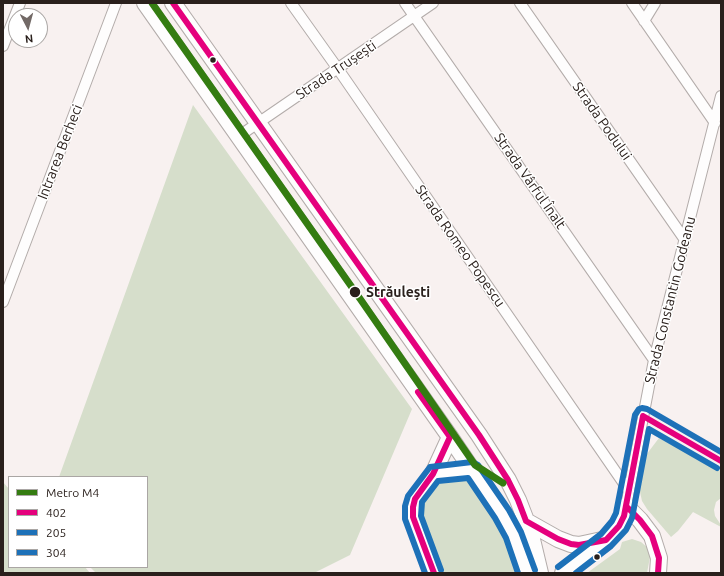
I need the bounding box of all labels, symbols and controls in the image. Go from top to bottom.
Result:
north arrow [8,8,48,48]
text: N [24,33,34,45]
street label: Strada Trușești [293,37,379,103]
unlabelled marker [208,55,218,65]
street label: Strada Podului [569,79,635,163]
street label: Intrarea Berheci [34,102,86,202]
street label: Strada Vârful Înalt [491,130,569,232]
street label: Strada Romeo Popescu [412,182,508,310]
street label: Strada Constantin Godeanu [641,214,699,386]
place label: Străulești [366,284,430,300]
marker: Străulești [348,285,362,299]
legend [8,476,148,568]
text: Metro M4 [46,486,99,499]
text: 402 [46,506,66,519]
text: 205 [46,526,66,539]
text: 304 [46,546,66,559]
unlabelled marker [592,552,602,562]

